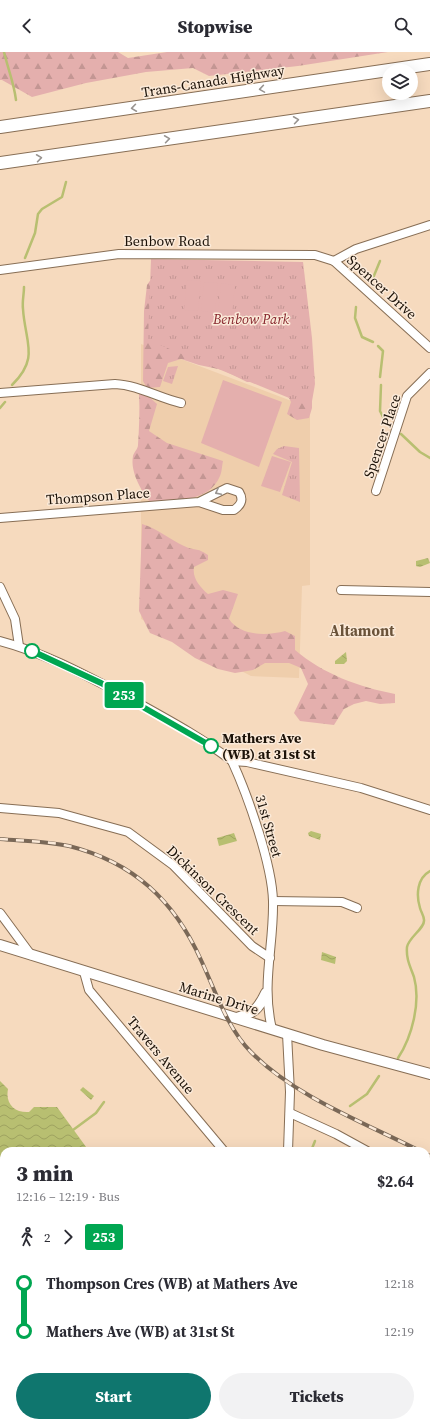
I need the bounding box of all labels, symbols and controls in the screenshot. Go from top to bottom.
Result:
text: Stopwise [178,14,252,39]
icon: back [16,15,38,37]
icon: search [392,15,414,37]
street label: Trans-Canada Highway [140,60,287,102]
map controls [382,64,418,100]
button: layers [382,64,418,100]
one-way arrow [259,84,265,93]
one-way arrow [131,103,137,112]
one-way arrow [293,116,299,125]
one-way arrow [164,135,170,144]
one-way arrow [36,154,42,163]
street label: Benbow Road [124,231,210,251]
street label: Spencer Drive [343,250,421,324]
park label: Benbow Park [212,309,290,329]
street label: Spencer Place [358,391,406,481]
street label: Thompson Place [45,482,151,510]
one-way arrow [215,488,222,495]
district label: Altamont [330,620,395,641]
unlabelled marker [24,643,40,659]
line badge: 253 [101,682,147,708]
text: 253 [113,685,135,705]
place label: Mathers Ave (WB) at 31st St [222,728,317,764]
marker: Mathers Ave (WB) at 31st St [203,738,219,754]
street label: 31st Street [251,792,288,860]
street label: Dickinson Crescent [162,841,264,940]
street label: Marine Drive [177,976,261,1020]
street label: Travers Avenue [123,1012,199,1098]
text: 3 min [16,1158,73,1188]
text: $2.64 [377,1171,414,1192]
text: 12:16 – 12:19 · Bus [16,1188,120,1205]
icon: walk [16,1226,38,1248]
icon: forward [57,1226,79,1248]
text: 253 [93,1227,115,1247]
text: 2 [44,1229,51,1246]
text: Thompson Cres (WB) at Mathers Ave [46,1273,298,1294]
text: 12:18 [384,1275,414,1292]
text: Mathers Ave (WB) at 31st St [46,1321,234,1342]
text: 12:19 [384,1323,414,1340]
button: Start [16,1373,211,1419]
button: Tickets [219,1373,414,1419]

